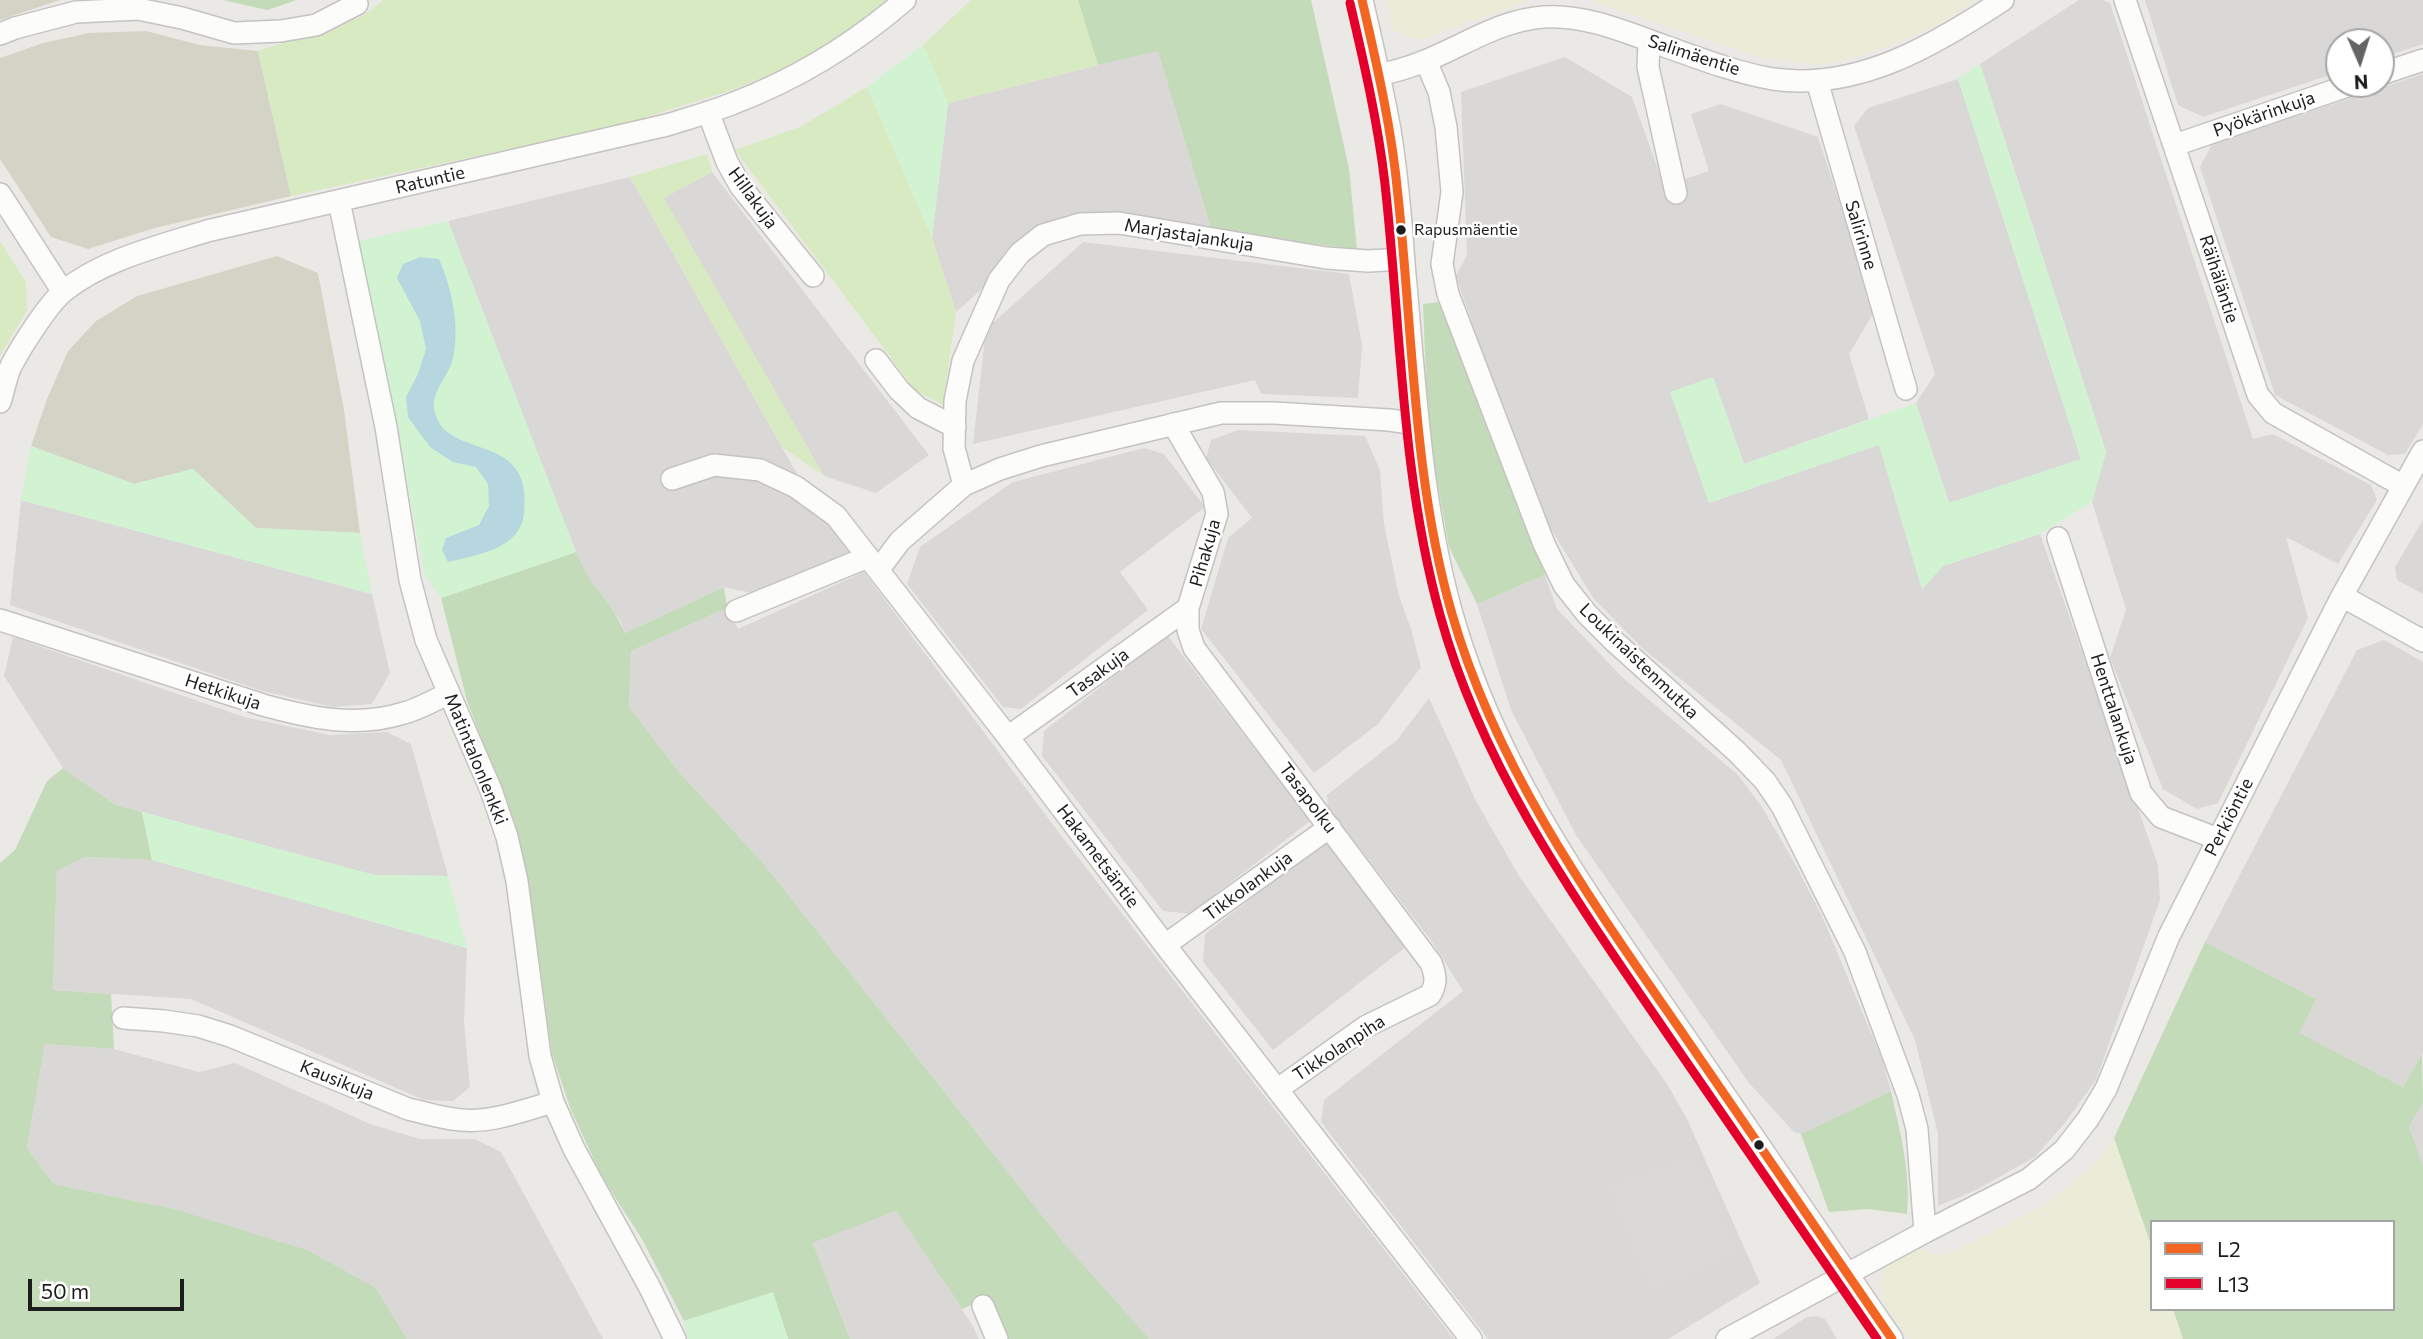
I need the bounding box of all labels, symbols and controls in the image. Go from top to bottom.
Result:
north arrow [2325,28,2395,98]
street label: Salimäentie [1645,30,1743,80]
text: N [2353,71,2369,94]
street label: Pyökärinkuja [2210,87,2318,141]
street label: Ratuntie [393,162,467,198]
street label: Hillakuja [724,163,782,233]
street label: Salirinne [1840,198,1882,272]
street label: Marjastajankuja [1123,214,1255,256]
place label: Rapusmäentie [1414,220,1518,240]
marker: Rapusmäentie [1394,223,1408,237]
street label: Räihäläntie [2195,232,2243,326]
street label: Pihakuja [1185,517,1225,589]
street label: Loukinaistenmutka [1575,599,1703,723]
street label: Tasakuja [1063,643,1133,703]
street label: Henttalankuja [2086,651,2142,767]
street label: Hetkikuja [182,670,264,714]
street label: Matintalonlenkki [440,690,512,828]
street label: Tasapolku [1274,758,1342,838]
street label: Perkiöntie [2200,774,2258,860]
street label: Hakametsäntie [1052,800,1144,912]
street label: Tikkolankuja [1200,847,1296,925]
street label: Tikkolanpiha [1289,1010,1389,1086]
street label: Kausikuja [297,1055,377,1105]
unlabelled marker [1752,1138,1766,1152]
legend [2150,1220,2395,1311]
text: L2 [2217,1236,2241,1261]
scale bar [32,1266,187,1310]
text: L13 [2217,1271,2249,1296]
text: 50 m [41,1278,89,1303]

